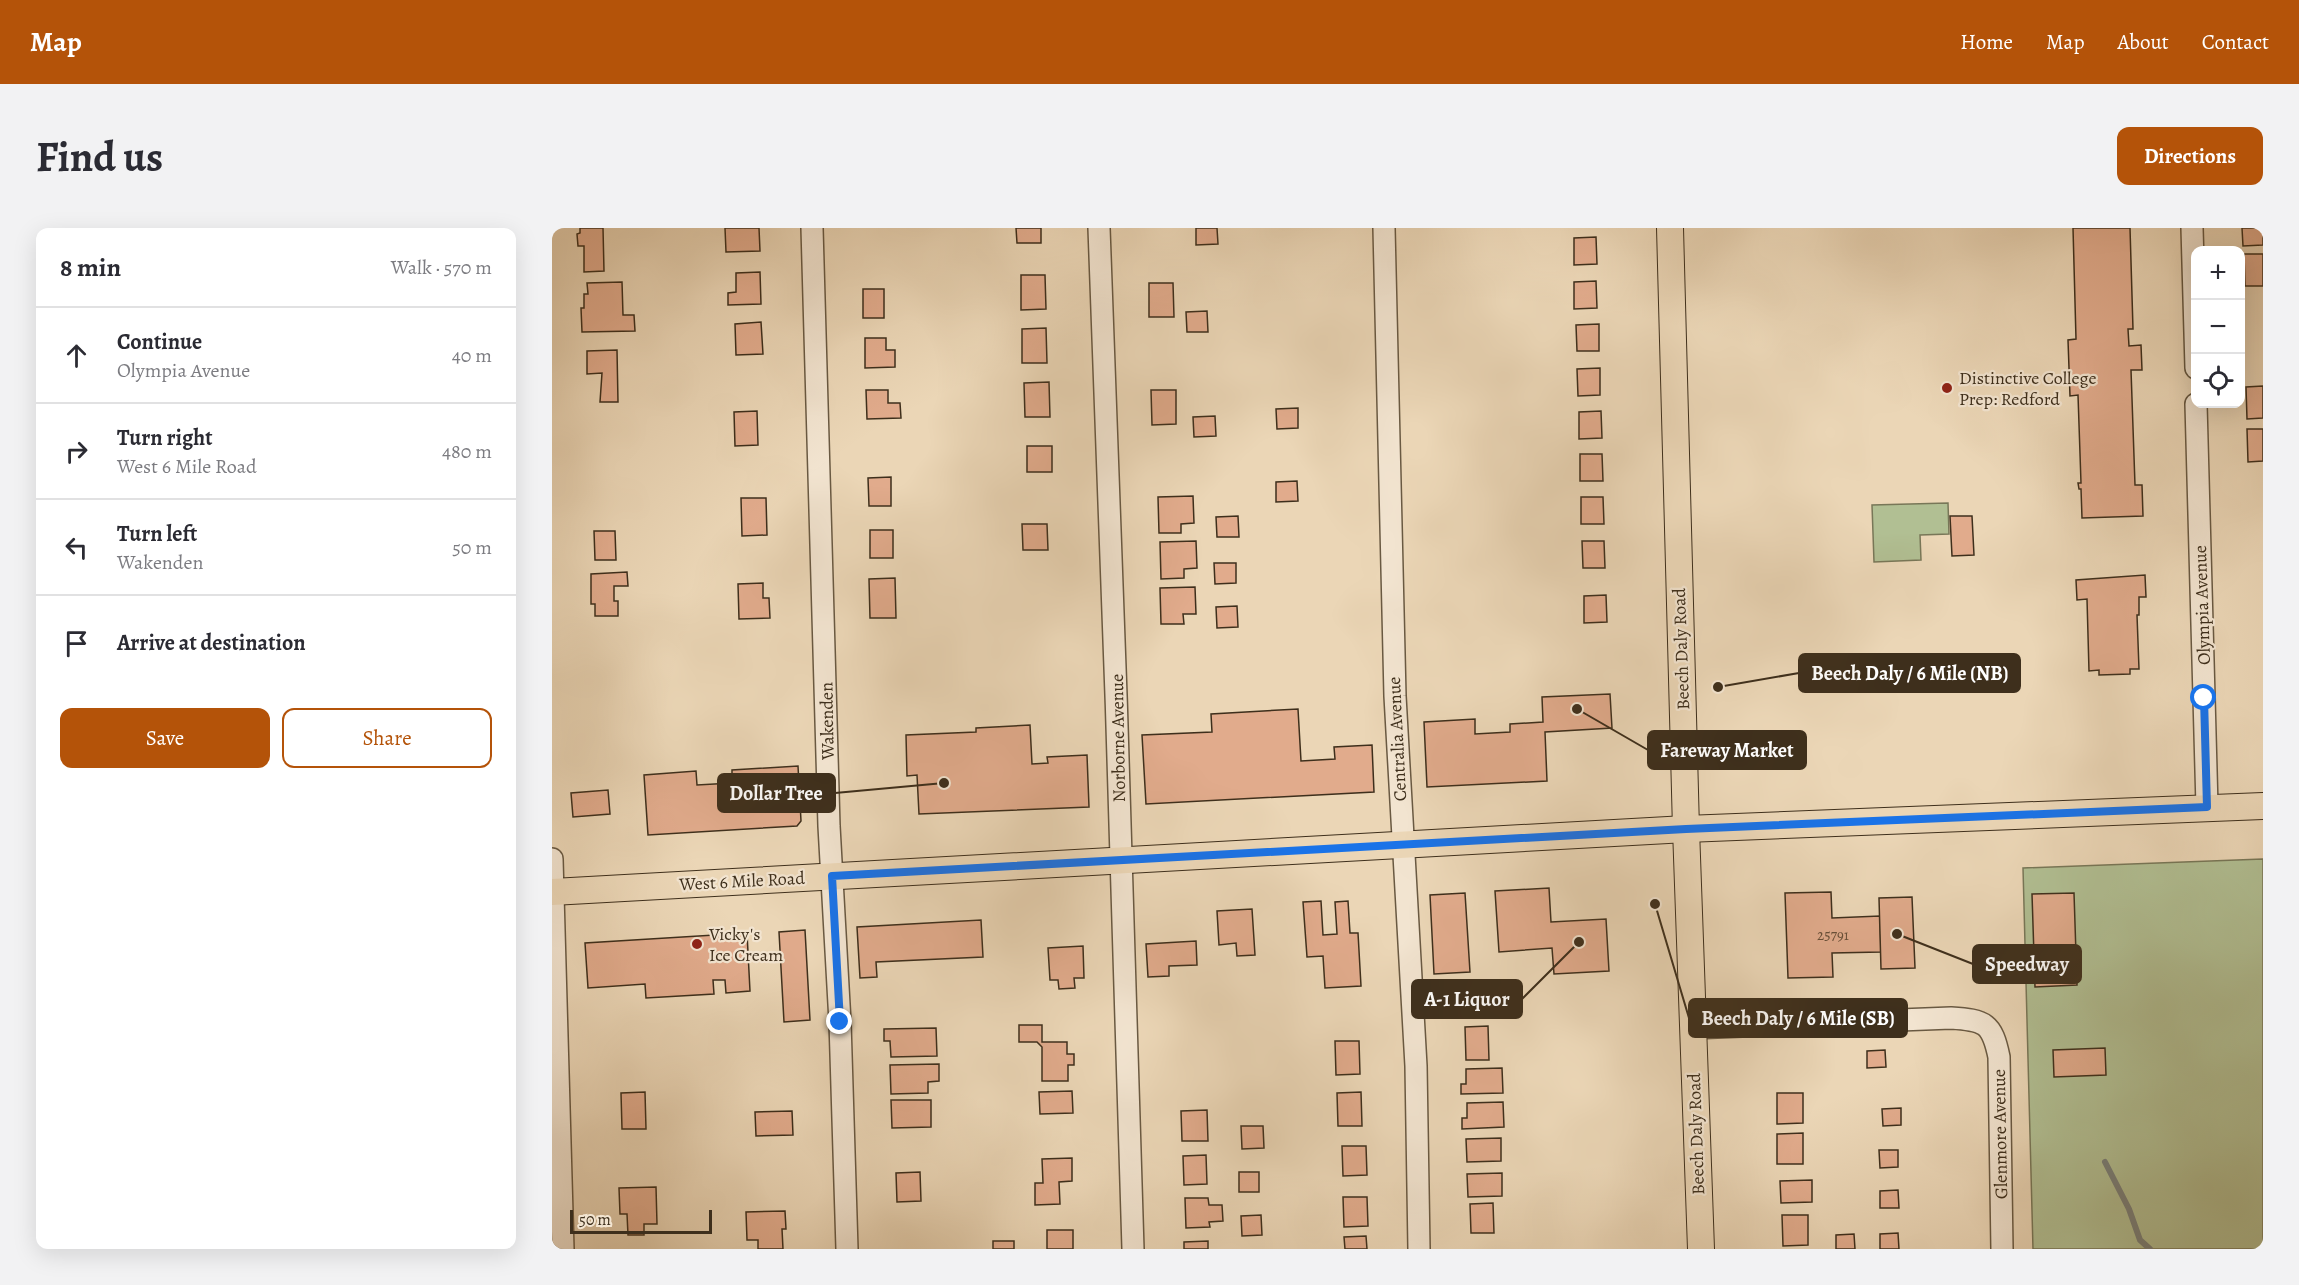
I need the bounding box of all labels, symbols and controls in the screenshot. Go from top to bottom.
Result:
text: Map [30,23,82,61]
text: Home [1960,28,2013,56]
text: Map [2046,28,2084,56]
text: About [2117,28,2169,56]
text: Contact [2202,28,2269,56]
button: Directions [2117,127,2263,185]
text: Find us [36,128,163,185]
map controls [2191,246,2245,408]
button: + [2191,246,2245,300]
text: 8 min [60,250,121,285]
text: Walk · 570 m [391,254,492,281]
button: − [2191,300,2245,354]
text: Continue [117,327,202,357]
icon: ahead [60,339,93,372]
text: 40 m [452,342,492,369]
button: locate [2191,354,2245,408]
text: Olympia Avenue [117,357,250,384]
place label: Distinctive College Prep: Redford [1959,366,2096,411]
marker: Distinctive College Prep: Redford [1940,381,1954,395]
text: Turn right [117,423,213,453]
icon: right [60,435,93,468]
text: 480 m [442,438,492,465]
text: West 6 Mile Road [117,453,257,480]
text: Turn left [117,519,197,549]
icon: left [60,531,93,564]
text: 50 m [452,534,492,561]
street label: Olympia Avenue [2188,545,2216,665]
text: Wakenden [117,549,203,576]
street label: Beech Daly Road [1667,587,1695,710]
icon: arrive [60,627,93,660]
text: Arrive at destination [117,628,306,658]
callout: Beech Daly / 6 Mile (NB) [1799,654,2020,692]
text: Beech Daly / 6 Mile (NB) [1811,660,2009,687]
street label: Norborne Avenue [1105,674,1131,802]
street label: Centralia Avenue [1382,676,1412,802]
street label: Wakenden [814,682,840,761]
route start [2190,684,2216,710]
button: Save [60,708,270,768]
button: Share [282,708,492,768]
callout: Fareway Market [1648,731,1806,769]
text: Fareway Market [1660,737,1794,764]
callout: Dollar Tree [718,774,835,812]
text: Dollar Tree [729,780,823,807]
street label: West 6 Mile Road [678,866,806,896]
place label: Vicky's Ice Cream [708,922,783,967]
house number: 25791 [1817,925,1849,945]
marker: Vicky's Ice Cream [690,937,704,951]
callout: Speedway [1973,945,2081,983]
text: Speedway [1985,951,2070,978]
callout: A-1 Liquor [1412,980,1522,1018]
text: A-1 Liquor [1423,986,1510,1013]
callout: Beech Daly / 6 Mile (SB) [1689,999,1907,1037]
text: Beech Daly / 6 Mile (SB) [1701,1005,1895,1032]
route end [826,1008,852,1034]
street label: Glenmore Avenue [1987,1069,2013,1199]
street label: Beech Daly Road [1682,1072,1710,1195]
scale bar [570,1207,712,1234]
text: 50 m [579,1209,611,1231]

